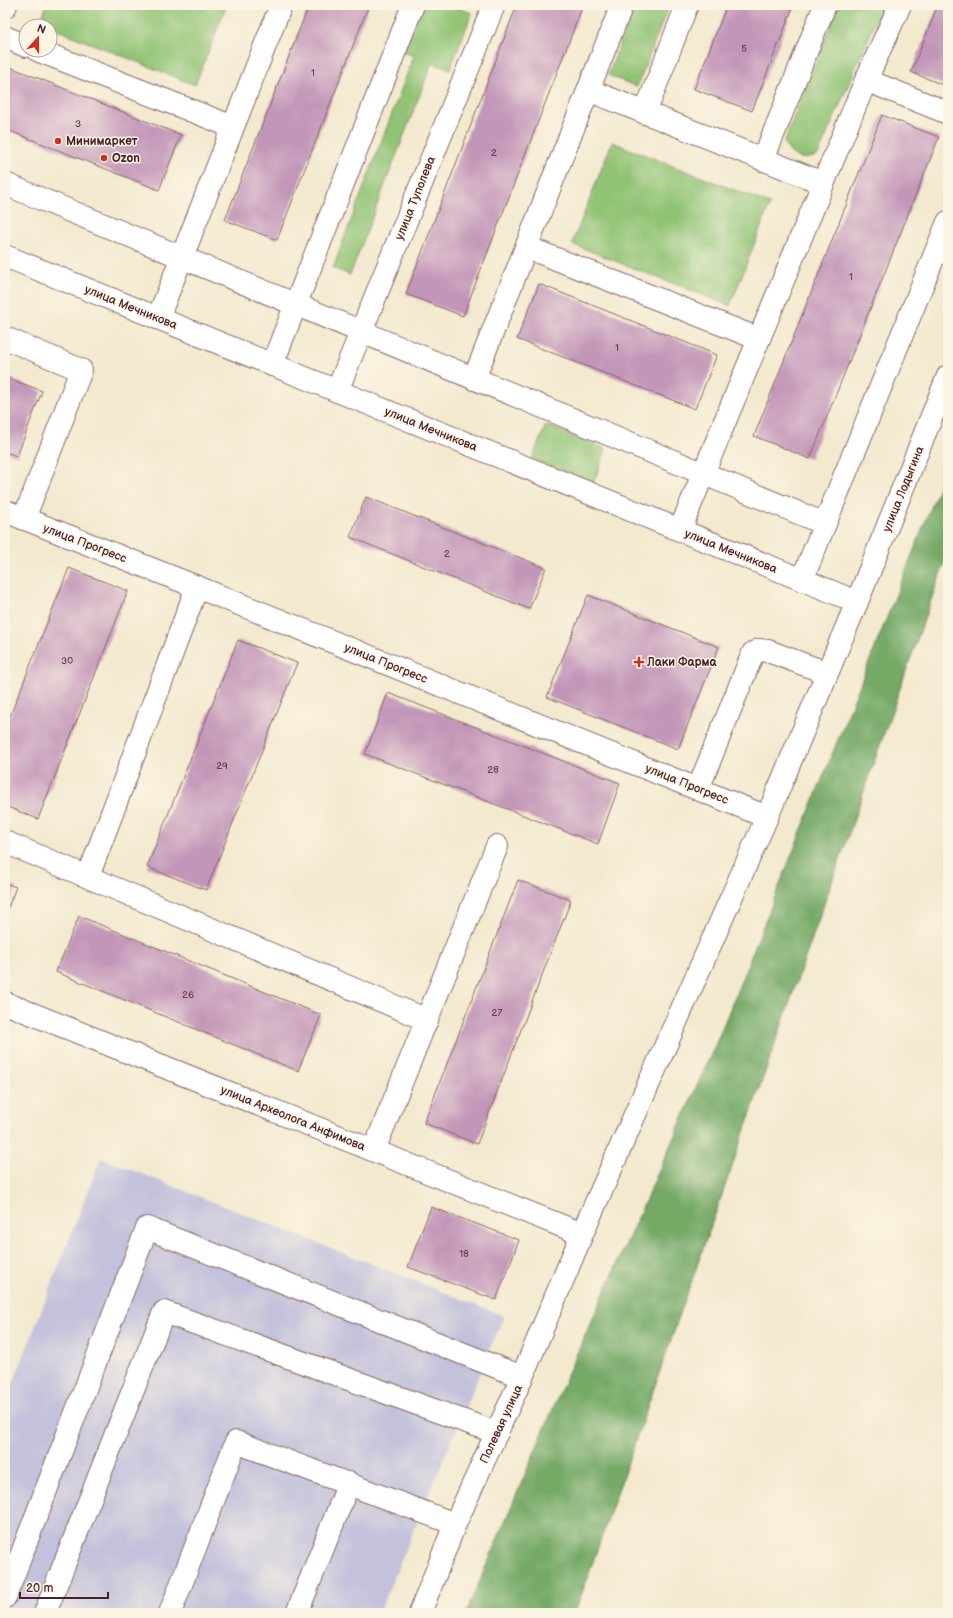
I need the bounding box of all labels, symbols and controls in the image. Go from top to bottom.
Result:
north arrow [18,18,58,58]
text: N [35,22,48,37]
house number: 5 [741,43,747,55]
house number: 1 [311,67,315,79]
house number: 3 [75,118,81,130]
place label: Минимаркет [66,134,138,149]
marker: Минимаркет [53,136,63,146]
house number: 2 [491,147,497,159]
place label: Ozon [112,151,140,166]
marker: Ozon [99,153,109,163]
street label: улица Туполева [392,154,439,242]
house number: 1 [849,271,853,283]
street label: улица Мечникова [82,282,179,333]
house number: 1 [615,342,619,354]
street label: улица Мечникова [382,404,479,455]
street label: улица Лодыгина [879,444,928,534]
street label: улица Прогресс [41,521,129,566]
street label: улица Мечникова [682,526,779,577]
house number: 2 [444,548,450,560]
street label: улица Прогресс [342,640,430,687]
house number: 30 [61,655,73,667]
place label: Лаки Фарма [646,655,718,670]
marker: Лаки Фарма [634,657,644,667]
house number: 29 [216,760,228,772]
street label: улица Прогресс [643,761,731,808]
house number: 28 [487,764,499,776]
house number: 26 [182,989,194,1001]
house number: 27 [492,1007,502,1019]
street label: улица Археолога Анфимова [218,1083,367,1154]
house number: 18 [459,1248,469,1260]
street label: Полевая улица [477,1382,526,1466]
scale bar [20,1574,108,1600]
text: 20 m [26,1581,53,1596]

